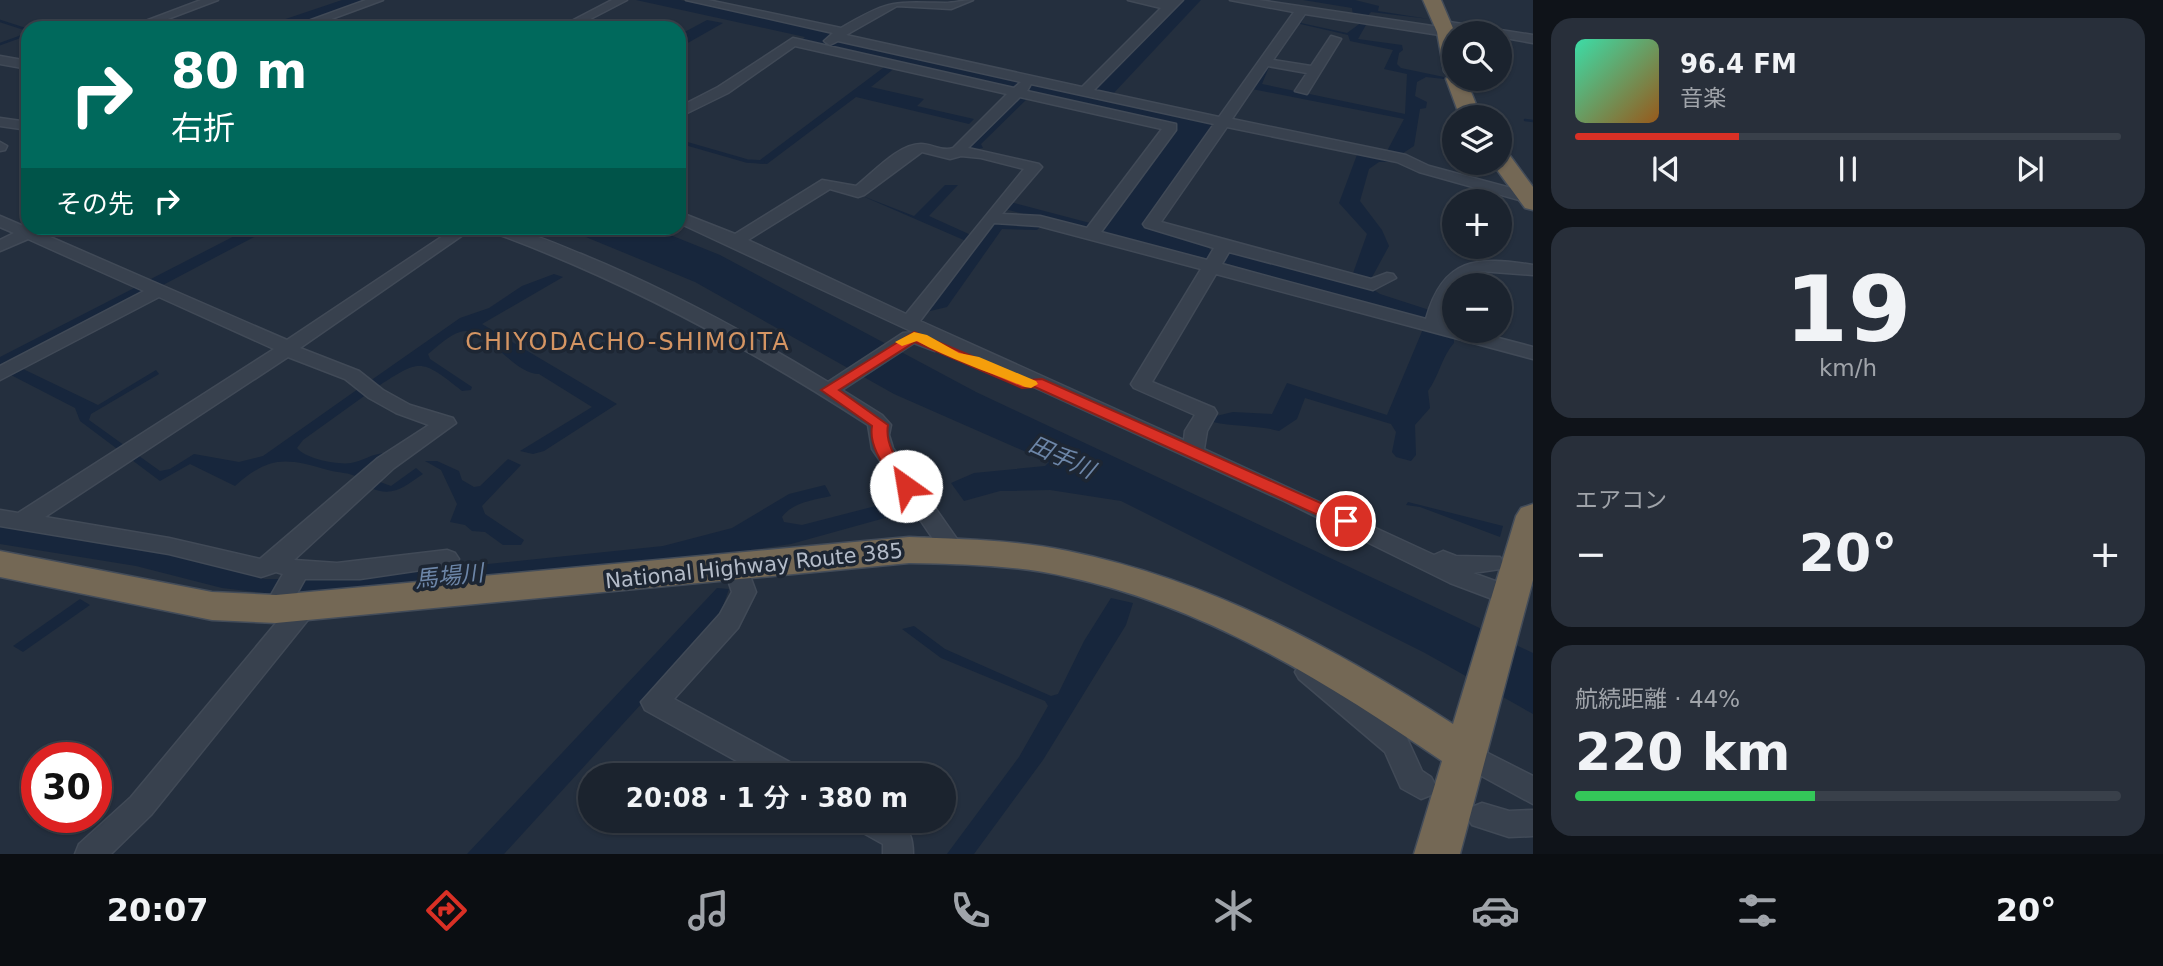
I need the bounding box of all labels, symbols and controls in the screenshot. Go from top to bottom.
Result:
map controls [1442,21,1512,343]
button: search [1442,21,1512,91]
text: 80 m [171,43,307,100]
icon: right [56,49,147,140]
text: 96.4 FM [1680,49,1797,79]
text: 音楽 [1680,85,1726,111]
button: layers [1442,105,1512,175]
text: 右折 [171,109,235,147]
icon: previous [1647,150,1685,188]
icon: pause [1829,150,1867,188]
icon: next [2011,150,2049,188]
icon: right [148,182,186,220]
text: その先 [56,189,134,219]
button: + [1442,189,1512,259]
text: 19 [1785,257,1911,362]
button: − [1442,273,1512,343]
district label: CHIYODACHO-SHIMOITA [465,328,791,356]
text: km/h [1819,355,1877,381]
water label: 田手川 [1025,431,1101,485]
position arrow [869,449,943,523]
text: エアコン [1575,487,1667,513]
pin [1316,491,1376,551]
icon: arrive [1327,502,1365,540]
text: 20° [1799,523,1897,583]
text: − [1575,532,1607,576]
text: + [2089,532,2121,576]
street label: National Highway Route 385 [604,538,904,594]
water label: 馬場川 [413,559,488,593]
text: 航続距離 · 44% [1575,686,1740,712]
text: 220 km [1575,722,1790,782]
speed limit sign: 30 [21,742,112,833]
text: 20:08 · 1 分 · 380 m [626,783,908,813]
icon: directions [422,886,471,935]
icon: music [684,886,733,935]
icon: phone [946,886,995,935]
icon: climate [1209,886,1258,935]
icon: car [1471,886,1520,935]
icon: filters [1733,886,1782,935]
text: 20:07 [107,891,209,929]
text: 20° [1996,891,2056,929]

